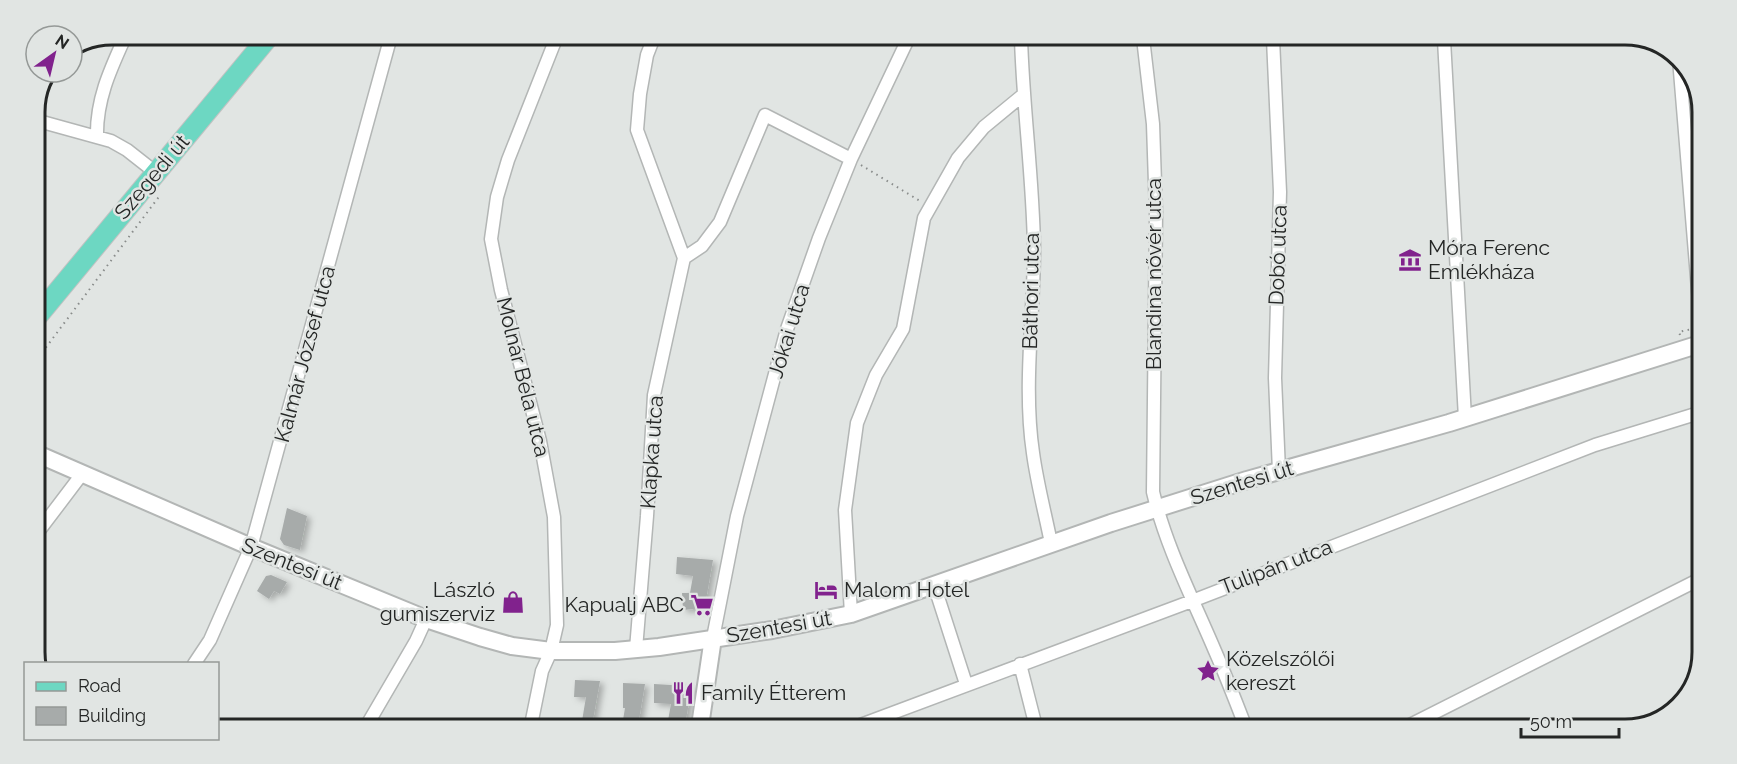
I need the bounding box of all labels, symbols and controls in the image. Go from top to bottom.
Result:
north arrow [24,24,84,84]
text: N [52,31,72,53]
street label: Szegedi út [109,129,194,224]
street label: Blandina nővér utca [1141,178,1166,370]
street label: Dobó utca [1263,204,1292,306]
street label: Báthori utca [1017,232,1044,350]
place label: Móra Ferenc Emlékháza [1428,235,1550,284]
museum icon: Móra Ferenc Emlékháza [1397,247,1423,273]
street label: Kalmár József utca [269,263,340,445]
street label: Jókai utca [762,281,815,381]
street label: Molnár Béla utca [492,295,555,459]
street label: Klapka utca [635,394,668,510]
street label: Szentesi út [1187,455,1296,510]
street label: Szentesi út [238,532,346,595]
street label: Tulipán utca [1216,534,1335,599]
place label: László gumiszerviz [380,577,495,626]
hotel icon: Malom Hotel [813,577,839,603]
place label: Malom Hotel [844,577,969,602]
shop icon: László gumiszerviz [500,589,526,615]
place label: Kapualj ABC [564,592,684,617]
supermarket icon: Kapualj ABC [689,592,715,618]
street label: Szentesi út [725,605,833,648]
place label: Közelszőlői kereszt [1226,646,1335,695]
place icon: Közelszőlői kereszt [1195,658,1221,684]
legend [24,662,219,740]
text: Road [78,675,121,696]
restaurant icon: Family Étterem [670,680,696,706]
place label: Family Étterem [701,680,846,705]
scale bar [1521,701,1618,739]
text: Building [78,705,146,726]
text: 50 m [1530,711,1572,732]

